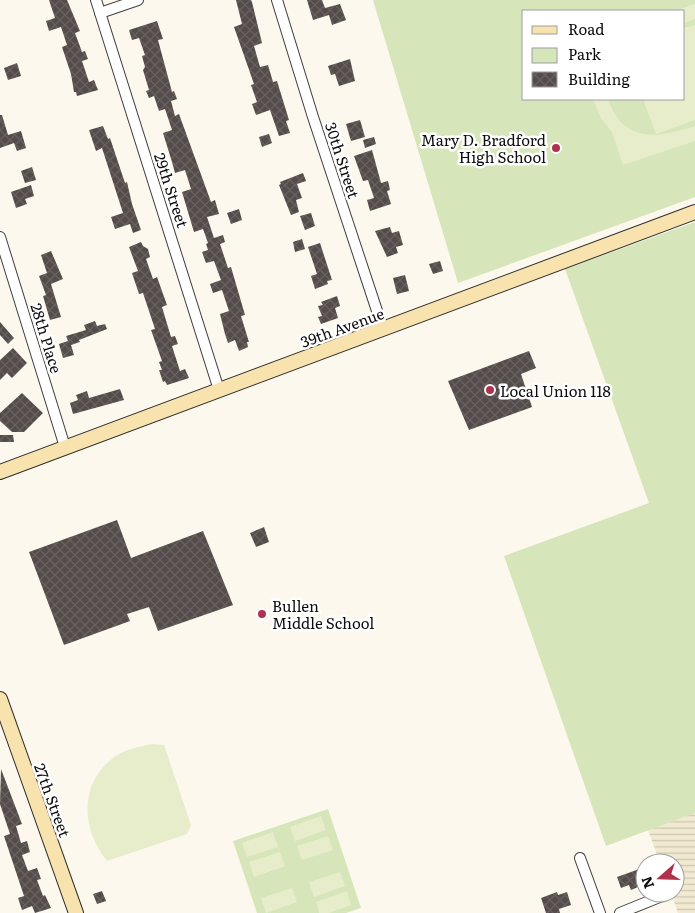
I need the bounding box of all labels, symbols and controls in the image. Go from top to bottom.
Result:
legend [522,10,685,100]
text: Road [568,17,604,40]
text: Park [568,42,602,65]
text: Building [568,67,630,90]
street label: 30th Street [320,119,366,201]
place label: Mary D. Bradford High School [421,128,546,168]
marker: Mary D. Bradford High School [550,142,562,154]
street label: 29th Street [149,150,195,230]
street label: 28th Place [25,300,69,376]
street label: 39th Avenue [297,301,387,353]
place label: Local Union 118 [500,379,611,402]
marker: Local Union 118 [484,384,496,396]
place label: Bullen Middle School [272,594,374,634]
marker: Bullen Middle School [256,608,268,620]
street label: 27th Street [29,760,77,840]
north arrow [635,853,685,903]
text: N [635,874,658,892]

